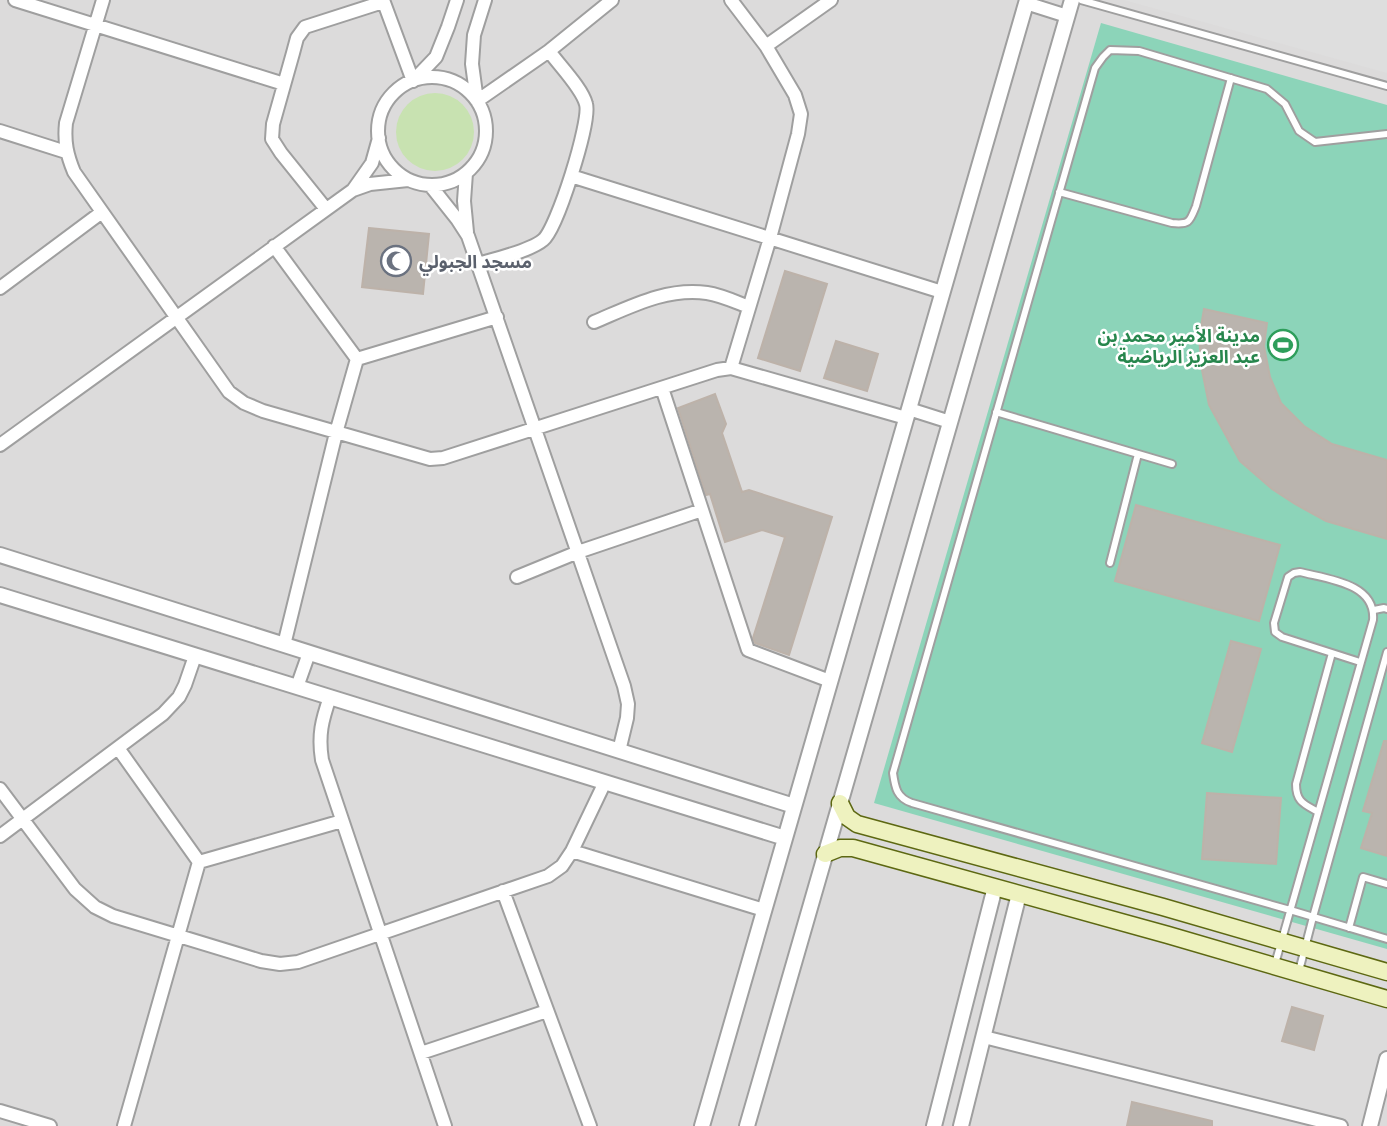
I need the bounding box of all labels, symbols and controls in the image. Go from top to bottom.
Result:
mosque icon: مسجد الجبولي [379,244,413,278]
place label: مسجد الجبولي [419,251,532,276]
place label: مدينة الأمير محمد بن عبد العزيز الرياضية [1098,324,1260,368]
sports icon: مدينة الأمير محمد بن عبد العزيز الرياضية [1266,328,1300,362]

